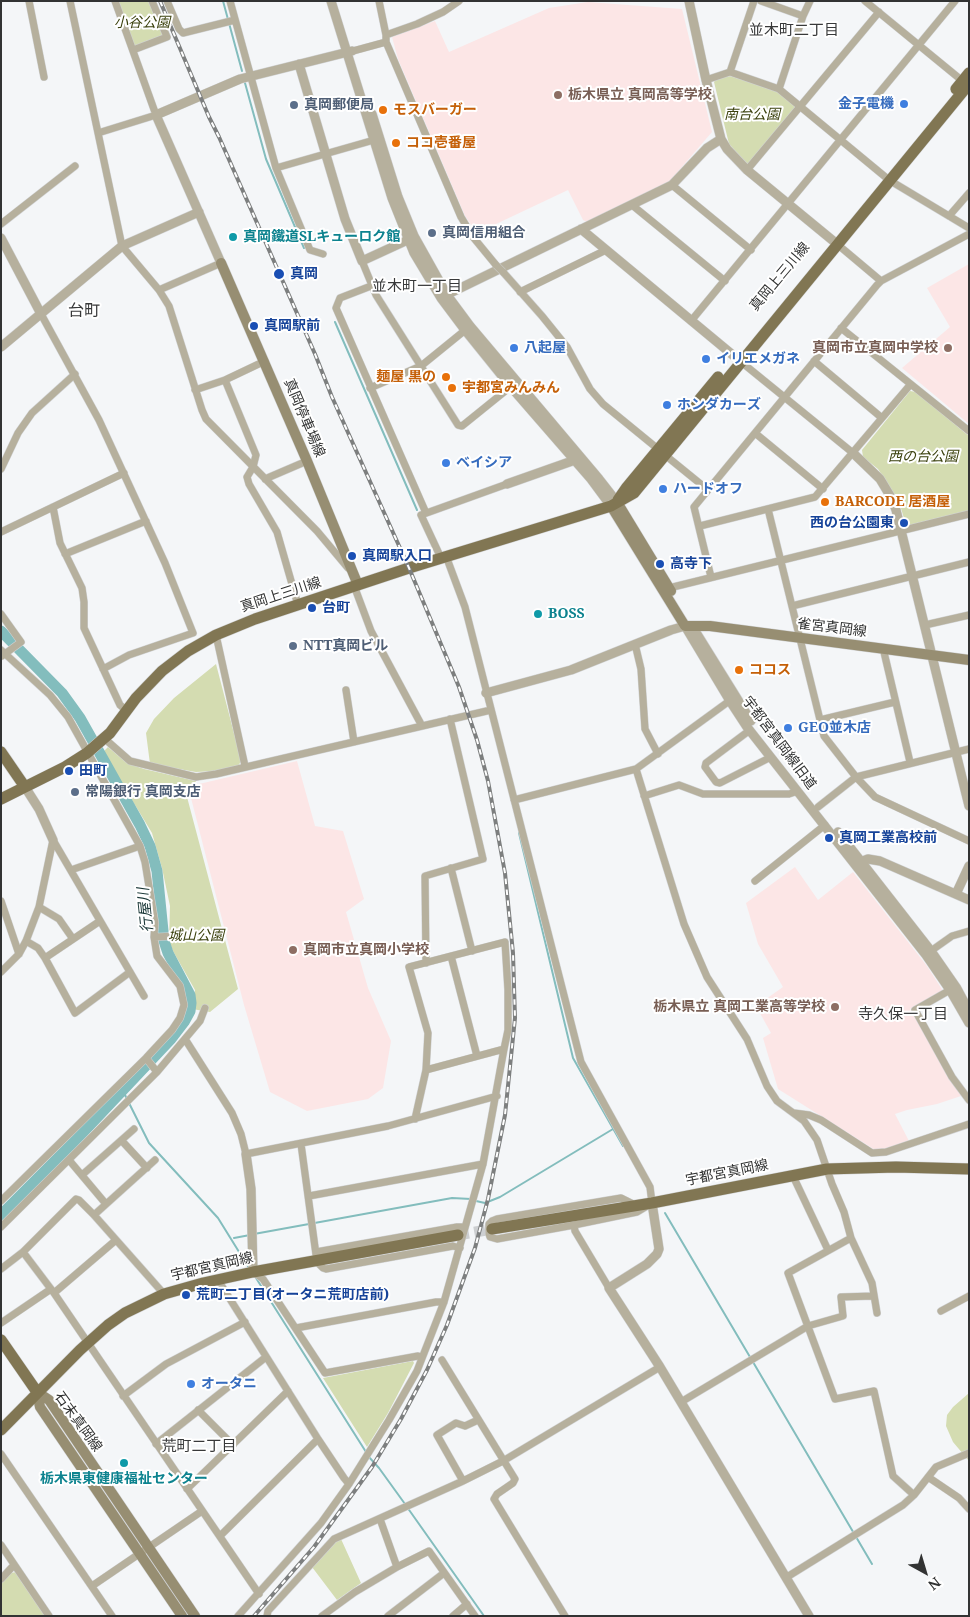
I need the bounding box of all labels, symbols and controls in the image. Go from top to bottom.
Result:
park label: 小谷公園 [114,15,170,31]
district label: 並木町二丁目 [749,22,839,40]
place label: 栃木県立 真岡高等学校 [568,87,712,103]
marker: 栃木県立 真岡高等学校 [552,89,564,101]
place label: 金子電機 [838,96,894,112]
place label: 真岡郵便局 [304,97,374,113]
marker: 金子電機 [898,98,910,110]
marker: 真岡郵便局 [288,99,300,111]
place label: モスバーガー [393,102,477,118]
marker: モスバーガー [377,104,389,116]
park label: 南台公園 [724,107,780,123]
place label: ココ壱番屋 [406,135,476,151]
marker: ココ壱番屋 [390,137,402,149]
place label: 真岡信用組合 [442,225,526,241]
marker: 真岡信用組合 [426,227,438,239]
place label: 真岡鐵道SLキューロク館 [243,229,400,245]
marker: 真岡鐵道SLキューロク館 [227,231,239,243]
street label: 真岡上三川線 [747,239,813,315]
place label: 真岡 [290,266,318,282]
marker: 真岡 [272,267,286,281]
district label: 並木町一丁目 [372,278,462,296]
district label: 台町 [68,301,100,321]
place label: 真岡駅前 [264,318,320,334]
marker: 真岡駅前 [248,320,260,332]
place label: 八起屋 [524,340,566,356]
place label: 真岡市立真岡中学校 [812,340,938,356]
marker: 八起屋 [508,342,520,354]
marker: 真岡市立真岡中学校 [942,342,954,354]
place label: イリエメガネ [716,351,800,367]
marker: イリエメガネ [700,353,712,365]
place label: 麺屋 黒の [376,369,436,385]
marker: 麺屋 黒の [440,371,452,383]
street label: 真岡停車場線 [280,376,328,460]
place label: 宇都宮みんみん [462,380,560,396]
marker: 宇都宮みんみん [446,382,458,394]
place label: ホンダカーズ [677,397,761,413]
marker: ホンダカーズ [661,399,673,411]
park label: 西の台公園 [888,449,958,465]
place label: ベイシア [456,455,512,471]
marker: ベイシア [440,457,452,469]
place label: ハードオフ [673,481,743,497]
marker: ハードオフ [657,483,669,495]
place label: BARCODE 居酒屋 [835,494,950,510]
marker: BARCODE 居酒屋 [819,496,831,508]
place label: 西の台公園東 [810,515,894,531]
marker: 西の台公園東 [898,517,910,529]
place label: 真岡駅入口 [362,548,432,564]
marker: 真岡駅入口 [346,550,358,562]
place label: 高寺下 [670,556,712,572]
marker: 高寺下 [654,558,666,570]
street label: 真岡上三川線 [238,574,324,616]
place label: 台町 [322,600,350,616]
marker: 台町 [306,602,318,614]
place label: BOSS [548,606,585,622]
marker: BOSS [532,608,544,620]
street label: 雀宮真岡線 [796,615,868,641]
place label: NTT真岡ビル [303,638,388,654]
marker: NTT真岡ビル [287,640,299,652]
place label: ココス [749,662,791,678]
marker: ココス [733,664,745,676]
street label: 宇都宮真岡線旧道 [739,693,819,793]
place label: GEO並木店 [798,720,871,736]
marker: GEO並木店 [782,722,794,734]
place label: 田町 [79,763,107,779]
marker: 田町 [63,765,75,777]
place label: 常陽銀行 真岡支店 [85,784,201,800]
marker: 常陽銀行 真岡支店 [69,786,81,798]
place label: 真岡工業高校前 [839,830,937,846]
marker: 真岡工業高校前 [823,832,835,844]
water label: 行屋川 [135,887,157,933]
park label: 城山公園 [168,928,224,944]
place label: 真岡市立真岡小学校 [303,942,429,958]
marker: 真岡市立真岡小学校 [287,944,299,956]
place label: 栃木県立 真岡工業高等学校 [653,999,825,1015]
marker: 栃木県立 真岡工業高等学校 [829,1001,841,1013]
district label: 寺久保一丁目 [858,1006,948,1024]
street label: 宇都宮真岡線 [684,1157,770,1189]
street label: 宇都宮真岡線 [169,1249,255,1285]
place label: 荒町二丁目(オータニ荒町店前) [196,1287,389,1303]
marker: 荒町二丁目(オータニ荒町店前) [180,1289,192,1301]
place label: オータニ [201,1376,257,1392]
marker: オータニ [185,1378,197,1390]
street label: 石末真岡線 [51,1389,105,1455]
district label: 荒町二丁目 [162,1438,236,1456]
marker: 栃木県東健康福祉センター [118,1457,130,1469]
place label: 栃木県東健康福祉センター [40,1471,208,1487]
north arrow [900,1547,950,1597]
text: N [924,1573,945,1595]

